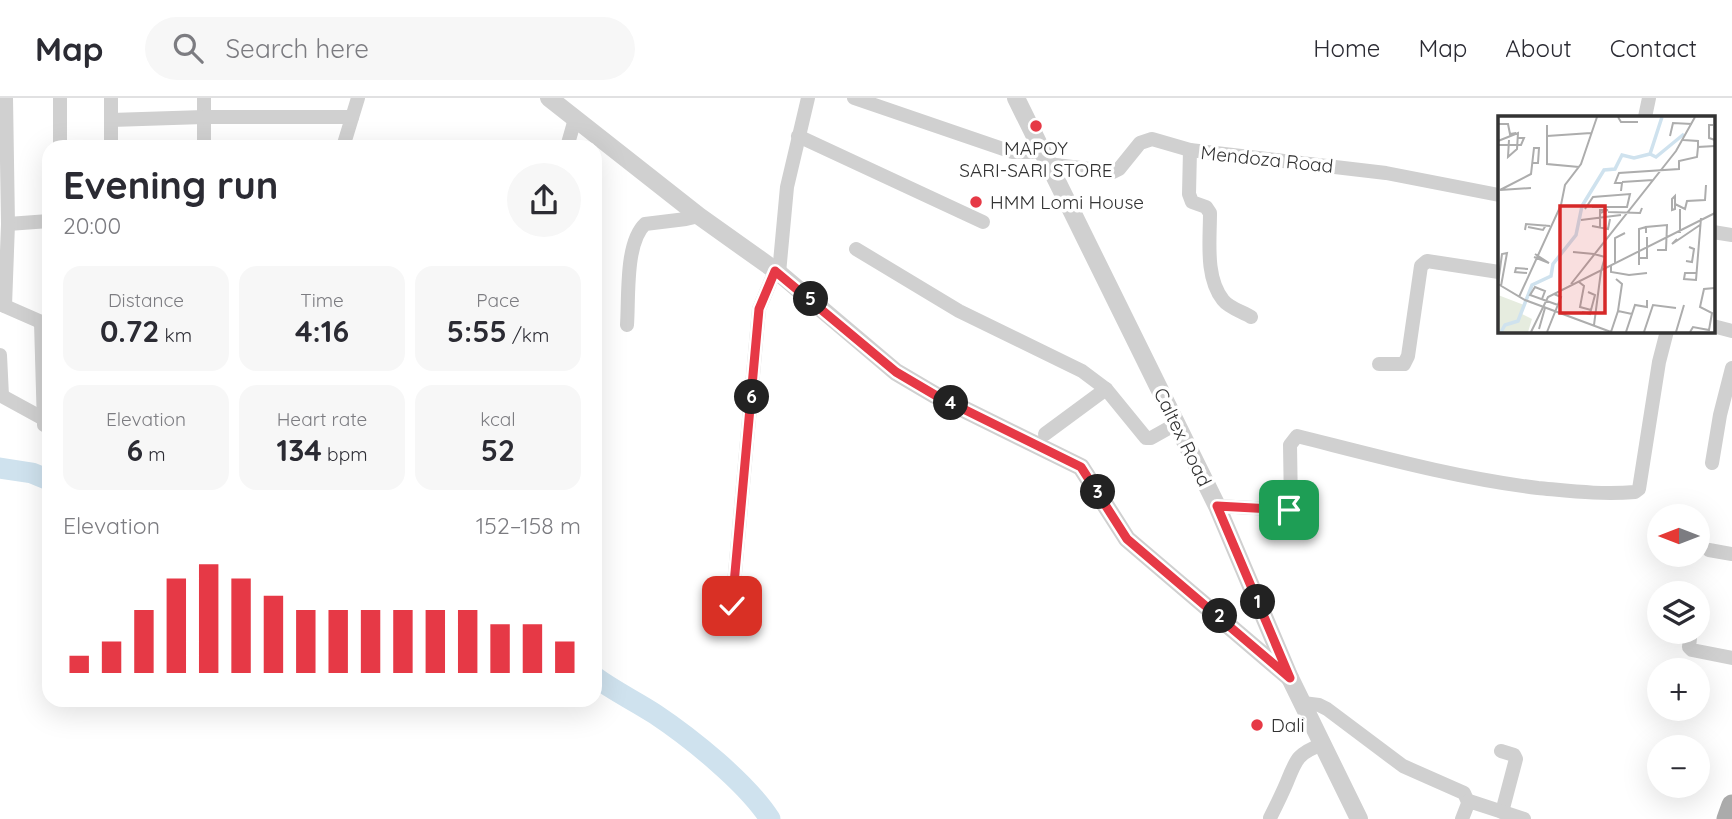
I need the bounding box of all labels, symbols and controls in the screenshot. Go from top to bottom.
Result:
search box [145,17,635,80]
text: Map [35,28,103,69]
icon: search [169,29,207,67]
text: Search here [225,32,369,65]
text: Home [1313,33,1380,63]
text: Map [1418,33,1467,63]
text: About [1505,33,1572,63]
text: Contact [1610,33,1697,63]
inset map [1498,116,1714,332]
marker: MAPOY SARI-SARI STORE [1028,118,1044,134]
place label: MAPOY SARI-SARI STORE [959,136,1113,182]
street label: Mendoza Road [1200,140,1334,178]
text: Evening run [63,161,278,209]
button: share [507,163,581,237]
place label: HMM Lomi House [990,190,1144,214]
marker: HMM Lomi House [968,194,984,210]
text: 20:00 [63,211,121,240]
pin: 5 [794,282,828,316]
text: 5 [805,286,816,310]
text: Distance [108,288,184,312]
text: Time [300,288,344,312]
text: Pace [476,288,520,312]
text: 0.72 [100,312,159,350]
text: 4:16 [295,312,349,350]
text: 5:55 [447,312,507,350]
text: km [159,323,192,347]
text: /km [507,323,549,347]
pin: 6 [734,380,770,414]
text: 6 [746,384,757,408]
street label: Caltex Road [1149,384,1217,490]
pin: 4 [934,386,968,420]
text: 4 [945,390,956,414]
text: Elevation [106,407,186,431]
text: Heart rate [277,407,367,431]
text: kcal [480,407,516,431]
text: 6 [126,431,143,469]
text: 134 [277,431,322,469]
text: 52 [481,431,515,469]
text: m [143,442,166,466]
text: bpm [322,442,367,466]
pin: 3 [1080,474,1116,510]
text: 3 [1092,479,1103,503]
pin [1259,480,1319,540]
icon: arrive [1270,491,1308,529]
north arrow [1647,504,1710,567]
map controls [1647,504,1710,798]
text: Elevation [63,511,160,540]
text: 152–158 m [476,511,581,540]
pin [702,576,762,636]
button: layers [1647,581,1710,644]
pin: 1 [1240,584,1276,620]
icon: check [713,587,751,625]
text: 1 [1254,589,1261,613]
pin: 2 [1202,598,1238,634]
text: 2 [1214,603,1225,627]
button: + [1647,658,1710,721]
place label: Dali [1271,713,1305,737]
marker: Dali [1249,717,1265,733]
button: − [1647,735,1710,798]

